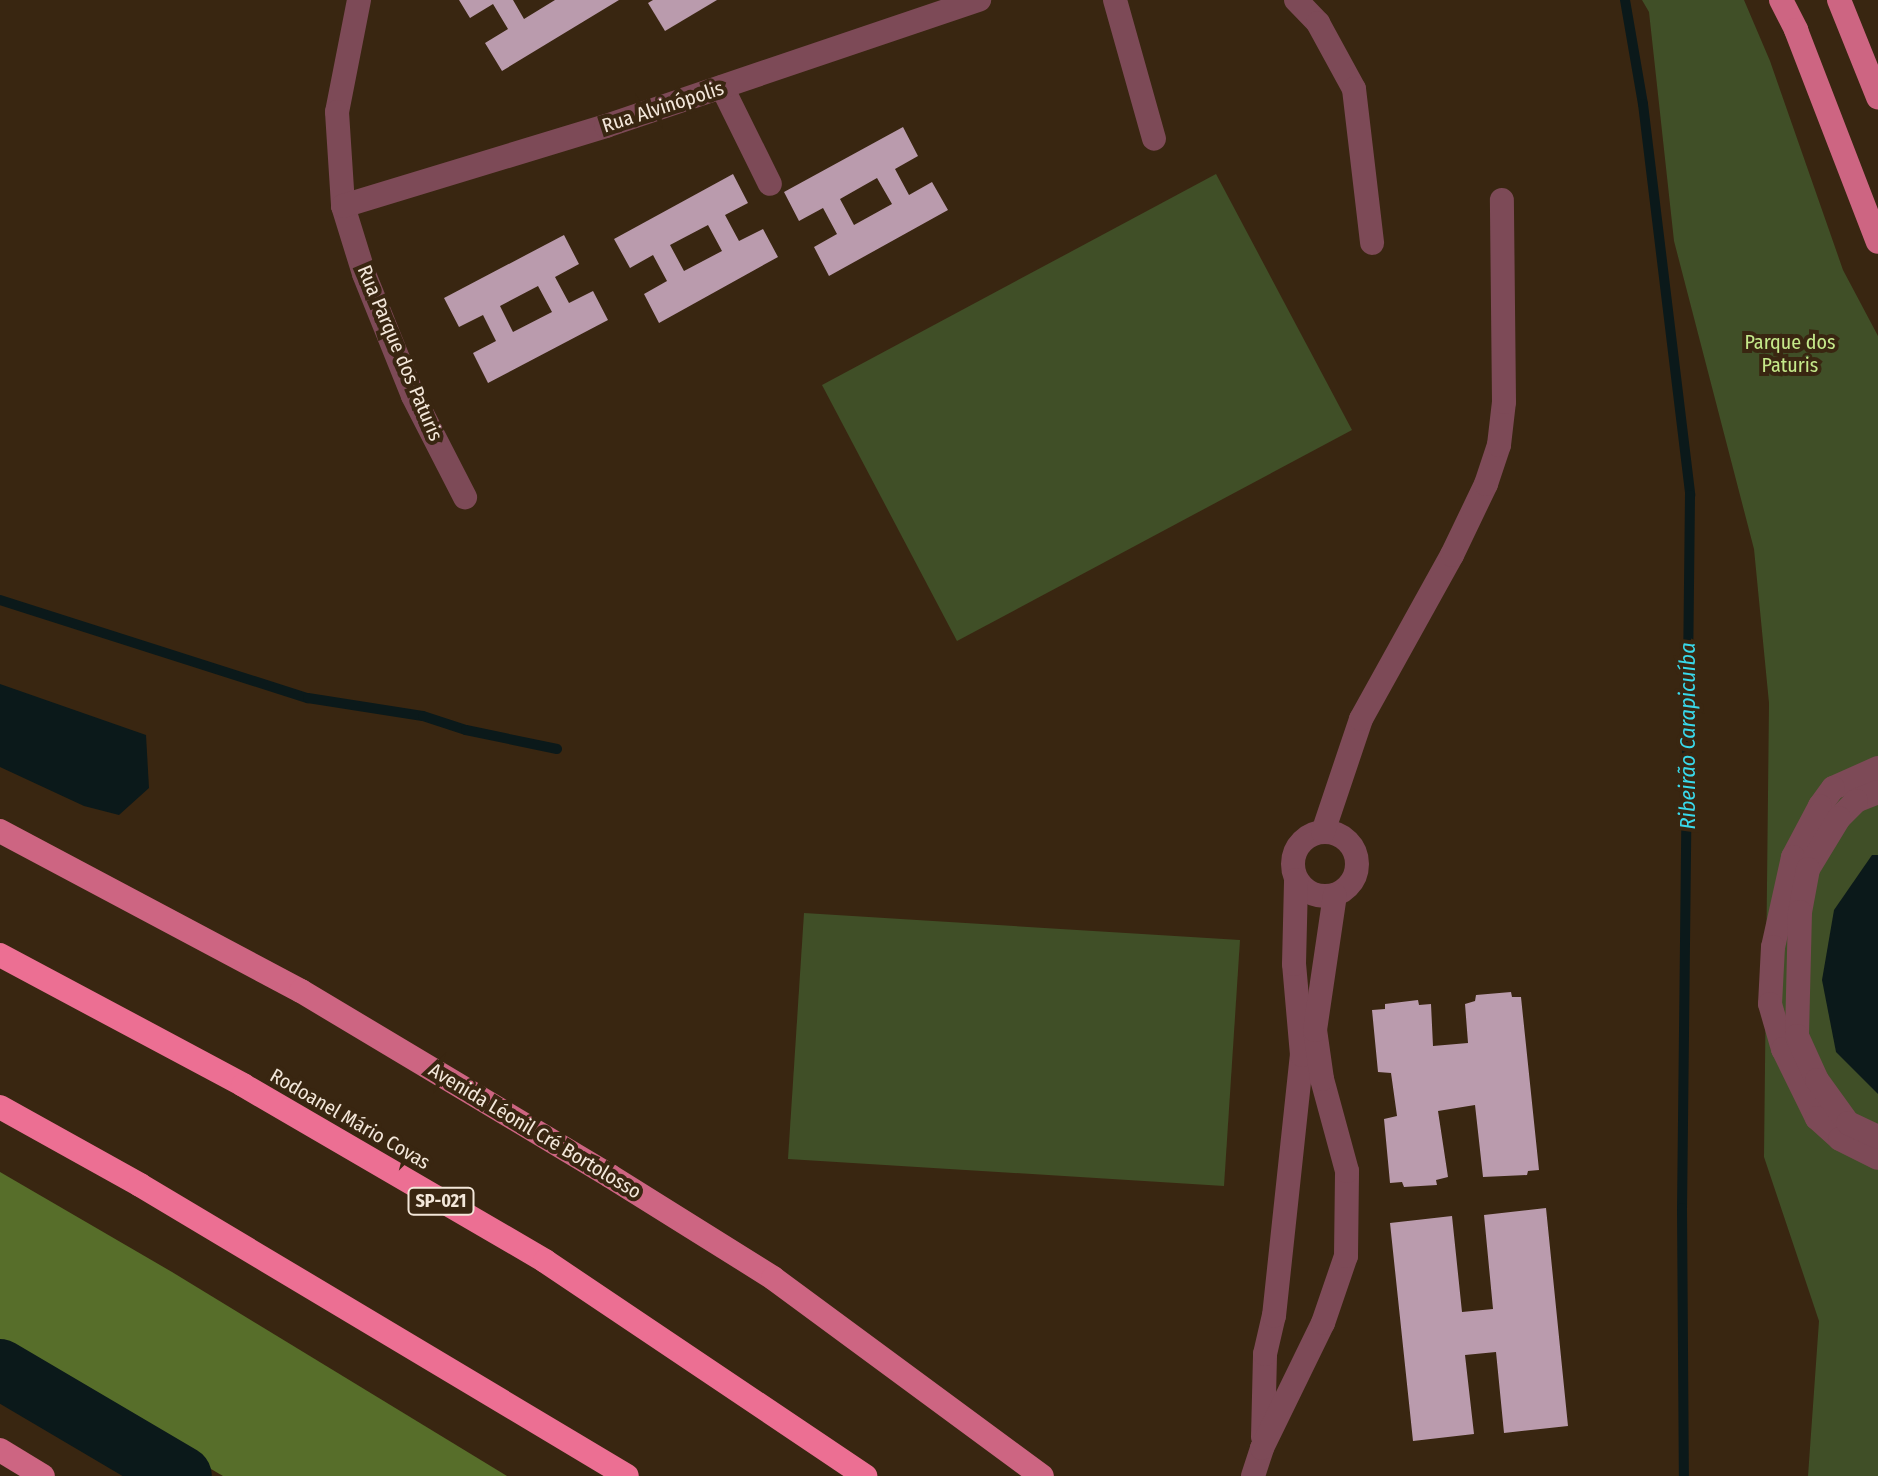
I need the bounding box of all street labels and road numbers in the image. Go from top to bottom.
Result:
street label: Rua Alvinópolis [599,76,727,138]
street label: Rua Parque dos Paturis [352,262,448,444]
street label: Avenida Léonil Cré Bortolosso [424,1058,646,1204]
street label: Rodoanel Mário Covas [266,1063,434,1175]
road number: SP-021 [407,1187,475,1215]

